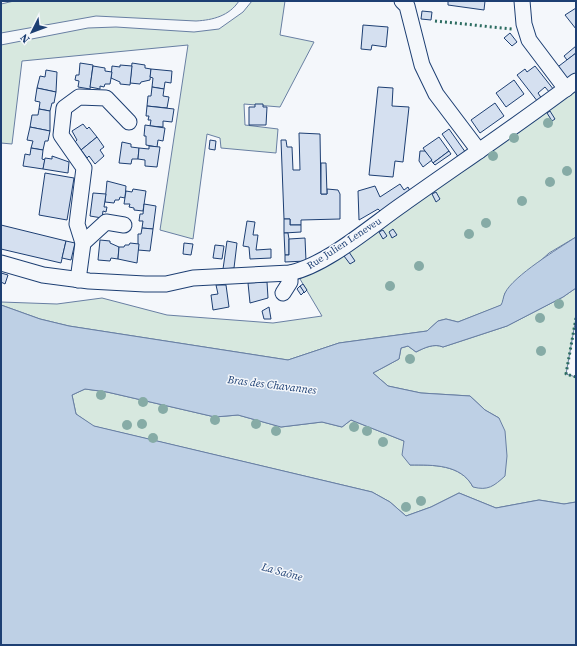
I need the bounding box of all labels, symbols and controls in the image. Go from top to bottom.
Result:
north arrow [12,12,52,52]
text: N [17,30,33,46]
street label: Rue Julien Leneveu [304,214,384,272]
water label: Bras des Chavannes [226,372,317,398]
water label: La Saône [259,559,305,585]

